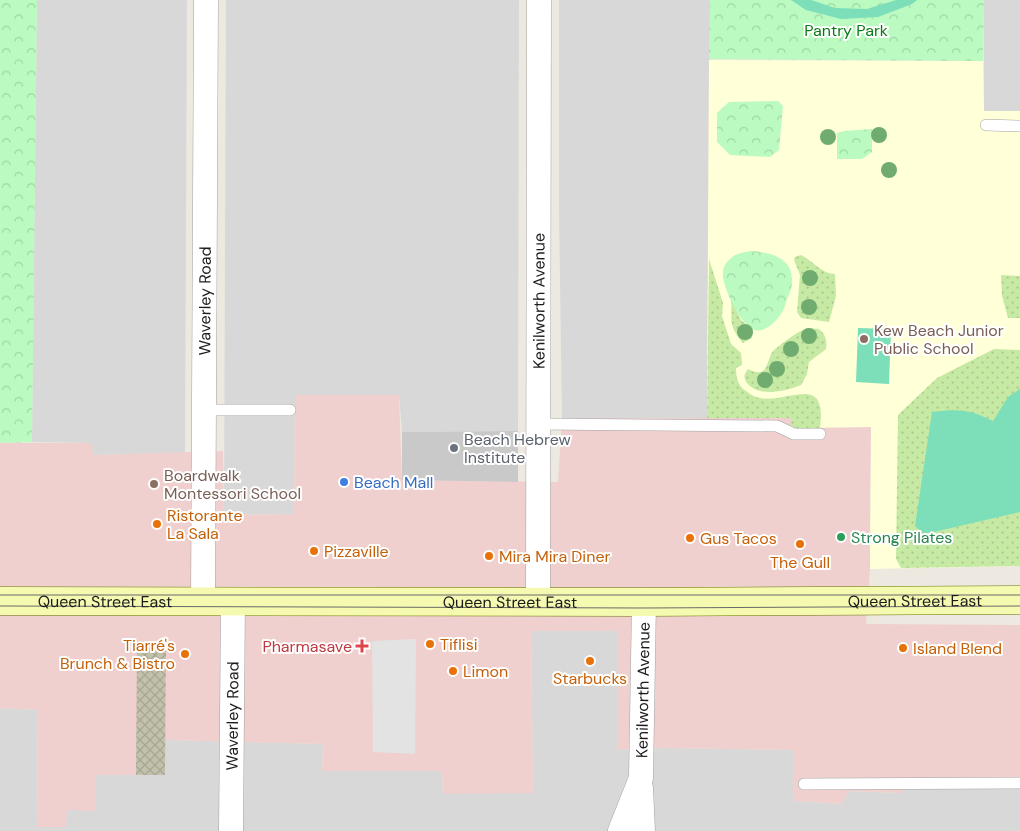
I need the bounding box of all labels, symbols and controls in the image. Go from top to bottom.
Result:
park label: Pantry Park [804,20,888,41]
street label: Kenilworth Avenue [528,233,550,369]
street label: Waverley Road [194,246,216,356]
place label: Kew Beach Junior Public School [874,320,1004,359]
marker: Kew Beach Junior Public School [858,333,870,345]
place label: Beach Hebrew Institute [464,429,571,468]
marker: Beach Hebrew Institute [448,442,460,454]
place label: Boardwalk Montessori School [164,465,301,504]
place label: Beach Mall [354,472,433,493]
marker: Beach Mall [338,476,350,488]
marker: Boardwalk Montessori School [148,478,160,490]
place label: Ristorante La Sala [167,505,243,544]
marker: Ristorante La Sala [151,518,163,530]
place label: Strong Pilates [851,527,952,548]
place label: Gus Tacos [700,528,777,549]
marker: Strong Pilates [835,531,847,543]
marker: Gus Tacos [684,532,696,544]
marker: The Gull [794,538,806,550]
place label: Pizzaville [324,541,389,562]
marker: Pizzaville [308,545,320,557]
place label: Mira Mira Diner [499,546,610,567]
marker: Mira Mira Diner [483,550,495,562]
place label: The Gull [770,552,830,573]
street label: Queen Street East [848,590,982,612]
street label: Queen Street East [38,591,172,612]
street label: Queen Street East [443,592,577,613]
street label: Kenilworth Avenue [631,622,655,758]
place label: Tiflisi [440,634,478,655]
place label: Tiarré's Brunch & Bistro [60,635,175,674]
place label: Pharmasave [262,636,352,657]
marker: Tiflisi [424,638,436,650]
place label: Island Blend [913,638,1002,659]
marker: Pharmasave [356,640,368,652]
marker: Island Blend [897,642,909,654]
marker: Tiarré's Brunch & Bistro [179,648,191,660]
marker: Starbucks [584,655,596,667]
street label: Waverley Road [222,661,243,771]
place label: Limon [463,661,508,682]
marker: Limon [447,665,459,677]
place label: Starbucks [553,668,627,689]

